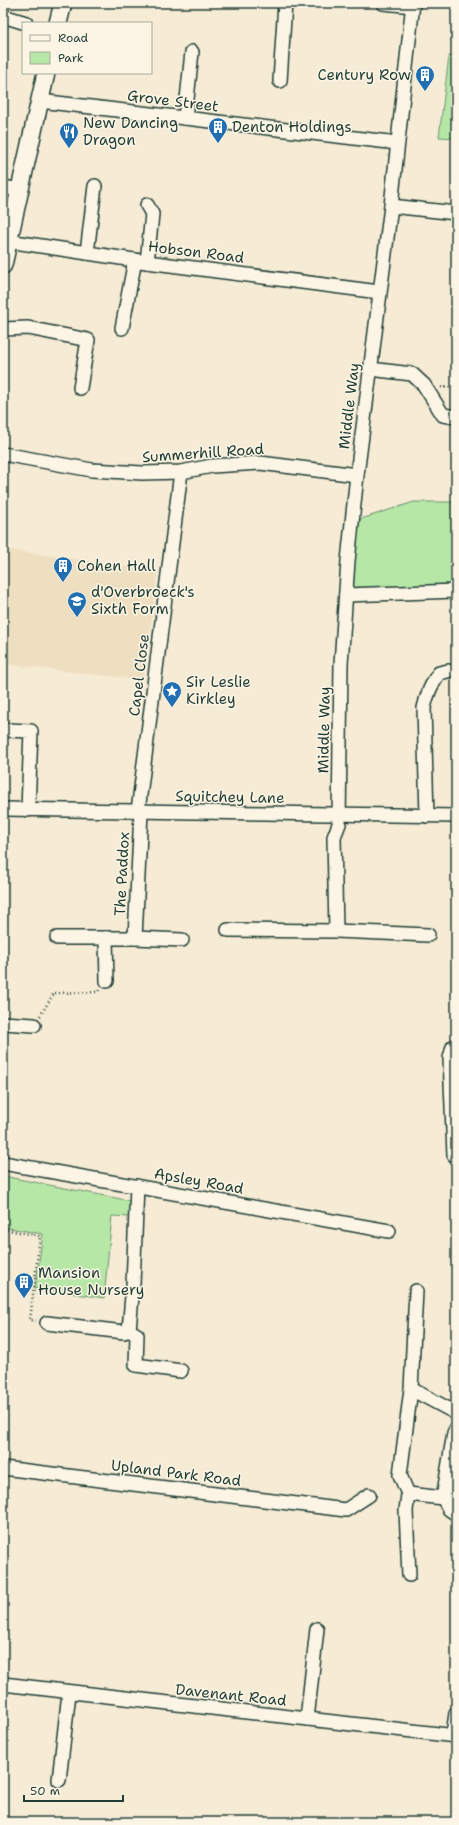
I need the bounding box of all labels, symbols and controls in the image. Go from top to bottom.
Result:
legend [22,22,152,74]
text: Road [58,30,89,46]
text: Park [58,50,84,66]
building icon: Century Row [414,64,436,92]
place label: Century Row [318,65,411,85]
street label: Grove Street [126,85,220,117]
place label: New Dancing Dragon [83,113,178,150]
building icon: Denton Holdings [207,116,229,144]
place label: Denton Holdings [232,117,352,137]
restaurant icon: New Dancing Dragon [58,121,80,149]
street label: Hobson Road [147,236,246,268]
street label: Middle Way [334,362,364,450]
street label: Summerhill Road [141,439,265,467]
building icon: Cohen Hall [52,555,74,583]
place label: Cohen Hall [77,556,156,576]
place label: d'Overbroeck's Sixth Form [91,582,195,619]
school or university icon: d'Overbroeck's Sixth Form [66,590,88,618]
street label: Capel Close [124,633,154,717]
place label: Sir Leslie Kirkley [186,672,251,709]
place icon: Sir Leslie Kirkley [161,680,183,708]
street label: Middle Way [313,686,335,774]
street label: Squitchey Lane [175,786,285,808]
street label: The Paddox [110,831,134,917]
street label: Apsley Road [153,1163,246,1199]
place label: Mansion House Nursery [38,1263,144,1300]
building icon: Mansion House Nursery [13,1271,35,1299]
street label: Upland Park Road [110,1455,243,1491]
street label: Davenant Road [175,1679,288,1711]
scale bar [24,1777,123,1803]
text: 50 m [30,1783,60,1799]

